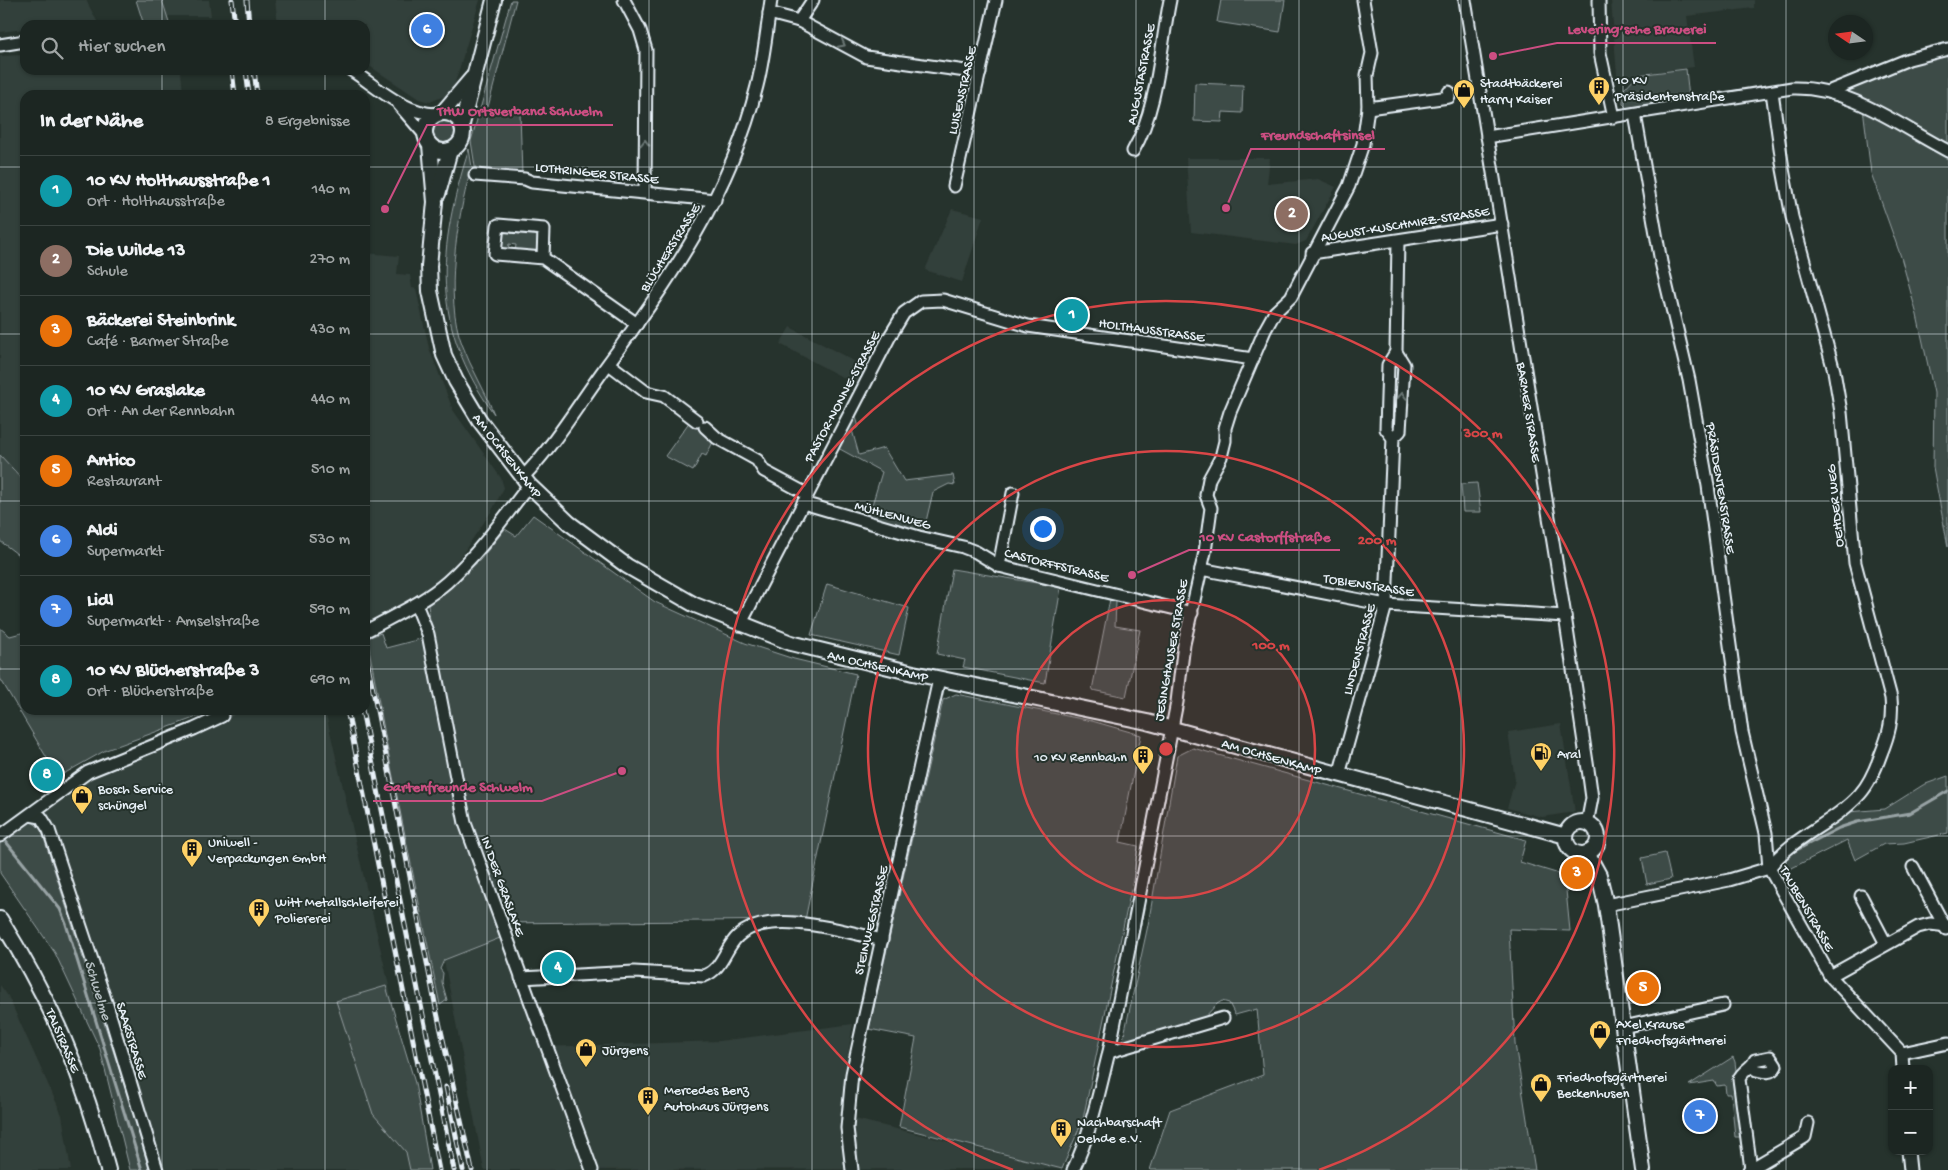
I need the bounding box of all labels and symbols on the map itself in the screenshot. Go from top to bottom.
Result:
pin: 6 [411,11,443,49]
callout: Levering’sche Brauerei [1557,13,1716,43]
north arrow [1828,15,1873,60]
street label: AUGUSTASTRASSE [1124,21,1161,126]
text: Levering’sche Brauerei [1568,21,1706,39]
one-way arrow [837,38,846,48]
street label: LUISENSTRASSE [945,44,982,136]
place label: 10 KV Präsidentenstraße [1614,73,1725,106]
building icon: 10 KV Präsidentenstraße [1587,75,1611,106]
place label: Stadtbäckerei Harry Kaiser [1480,76,1563,109]
shop icon: Stadtbäckerei Harry Kaiser [1452,78,1476,109]
callout: THW Ortsverband Schwelm [427,95,613,125]
text: THW Ortsverband Schwelm [436,103,603,121]
callout: Freundschaftsinsel [1251,119,1385,149]
text: Freundschaftsinsel [1260,127,1376,145]
one-way arrow [640,139,650,146]
street label: LOTHRINGER STRASSE [534,160,661,190]
pin: 2 [1276,195,1308,233]
street label: BLÜCHERSTRASSE [637,200,706,297]
street label: AUGUST-KUSCHMIRZ-STRASSE [1320,204,1492,247]
pin: 1 [1056,296,1088,334]
street label: HOLTHAUSSTRASSE [1098,316,1207,348]
street label: PASTOR-NONNE-STRASSE [801,328,886,467]
street label: BARMER STRASSE [1511,360,1544,465]
one-way arrow [1397,392,1408,400]
street label: AM OCHSENKAMP [468,411,545,503]
street label: PRÄSIDENTENSTRASSE [1701,421,1738,556]
text: 300 m [1462,425,1503,443]
street label: OEHDER WEG [1824,462,1849,548]
street label: MÜHLENWEG [852,498,933,535]
your location [1030,516,1056,542]
callout: 10 KV Castorffstraße [1189,520,1340,550]
text: 10 KV Castorffstraße [1199,529,1332,547]
text: 200 m [1358,532,1397,550]
street label: CASTORFFSTRASSE [1002,545,1112,588]
street label: TOBIENSTRASSE [1321,571,1416,602]
street label: JESINGHAUSER STRASSE [1152,577,1194,723]
street label: LINDENSTRASSE [1340,601,1381,697]
text: 100 m [1251,637,1290,655]
street label: AM OCHSENKAMP [825,648,930,687]
street label: AM OCHSENKAMP [1219,736,1323,781]
centre of rings [1157,740,1175,758]
fuel station icon: Aral [1529,741,1553,772]
building icon: 10 KV Rennbahn [1131,744,1155,775]
place label: Aral [1557,747,1581,764]
place label: 10 KV Rennbahn [1033,750,1127,767]
pin: 8 [31,756,63,794]
callout: Gartenfreunde Schwelm [373,771,542,801]
text: Gartenfreunde Schwelm [383,779,533,797]
place label: Bosch Service schüngel [97,782,174,815]
shop icon: Bosch Service schüngel [70,784,94,815]
place label: Uniwell - Verpackungen GmbH [207,835,327,868]
street label: IN DER GRASLAKE [476,835,528,940]
building icon: Uniwell - Verpackungen GmbH [180,837,204,868]
pin: 3 [1561,854,1593,892]
street label: STEINWEGSTRASSE [852,863,894,977]
street label: TAUBENSTRASSE [1774,863,1838,956]
place label: Witt Metallschleiferei Poliererei [274,895,399,928]
building icon: Witt Metallschleiferei Poliererei [247,897,271,928]
pin: 4 [542,949,574,987]
water label: Schwelme [80,959,115,1024]
pin: 5 [1627,969,1659,1007]
street label: SAARSTRASSE [111,1000,151,1082]
street label: TALSTRASSE [40,1005,83,1077]
place label: Axel Krause Friedhofsgärtnerei [1615,1017,1726,1050]
shop icon: Axel Krause Friedhofsgärtnerei [1588,1019,1612,1050]
shop icon: Jürgens [574,1037,598,1068]
place label: Jürgens [602,1043,649,1060]
place label: Friedhofsgärtnerei Beckenhusen [1556,1070,1667,1103]
shop icon: Friedhofsgärtnerei Beckenhusen [1529,1072,1553,1103]
place label: Mercedes Benz Autohaus Jürgens [664,1083,769,1116]
building icon: Mercedes Benz Autohaus Jürgens [636,1085,660,1116]
pin: 7 [1684,1097,1716,1135]
place label: Nachbarschaft Oehde e.V. [1077,1115,1163,1148]
building icon: Nachbarschaft Oehde e.V. [1049,1117,1073,1148]

